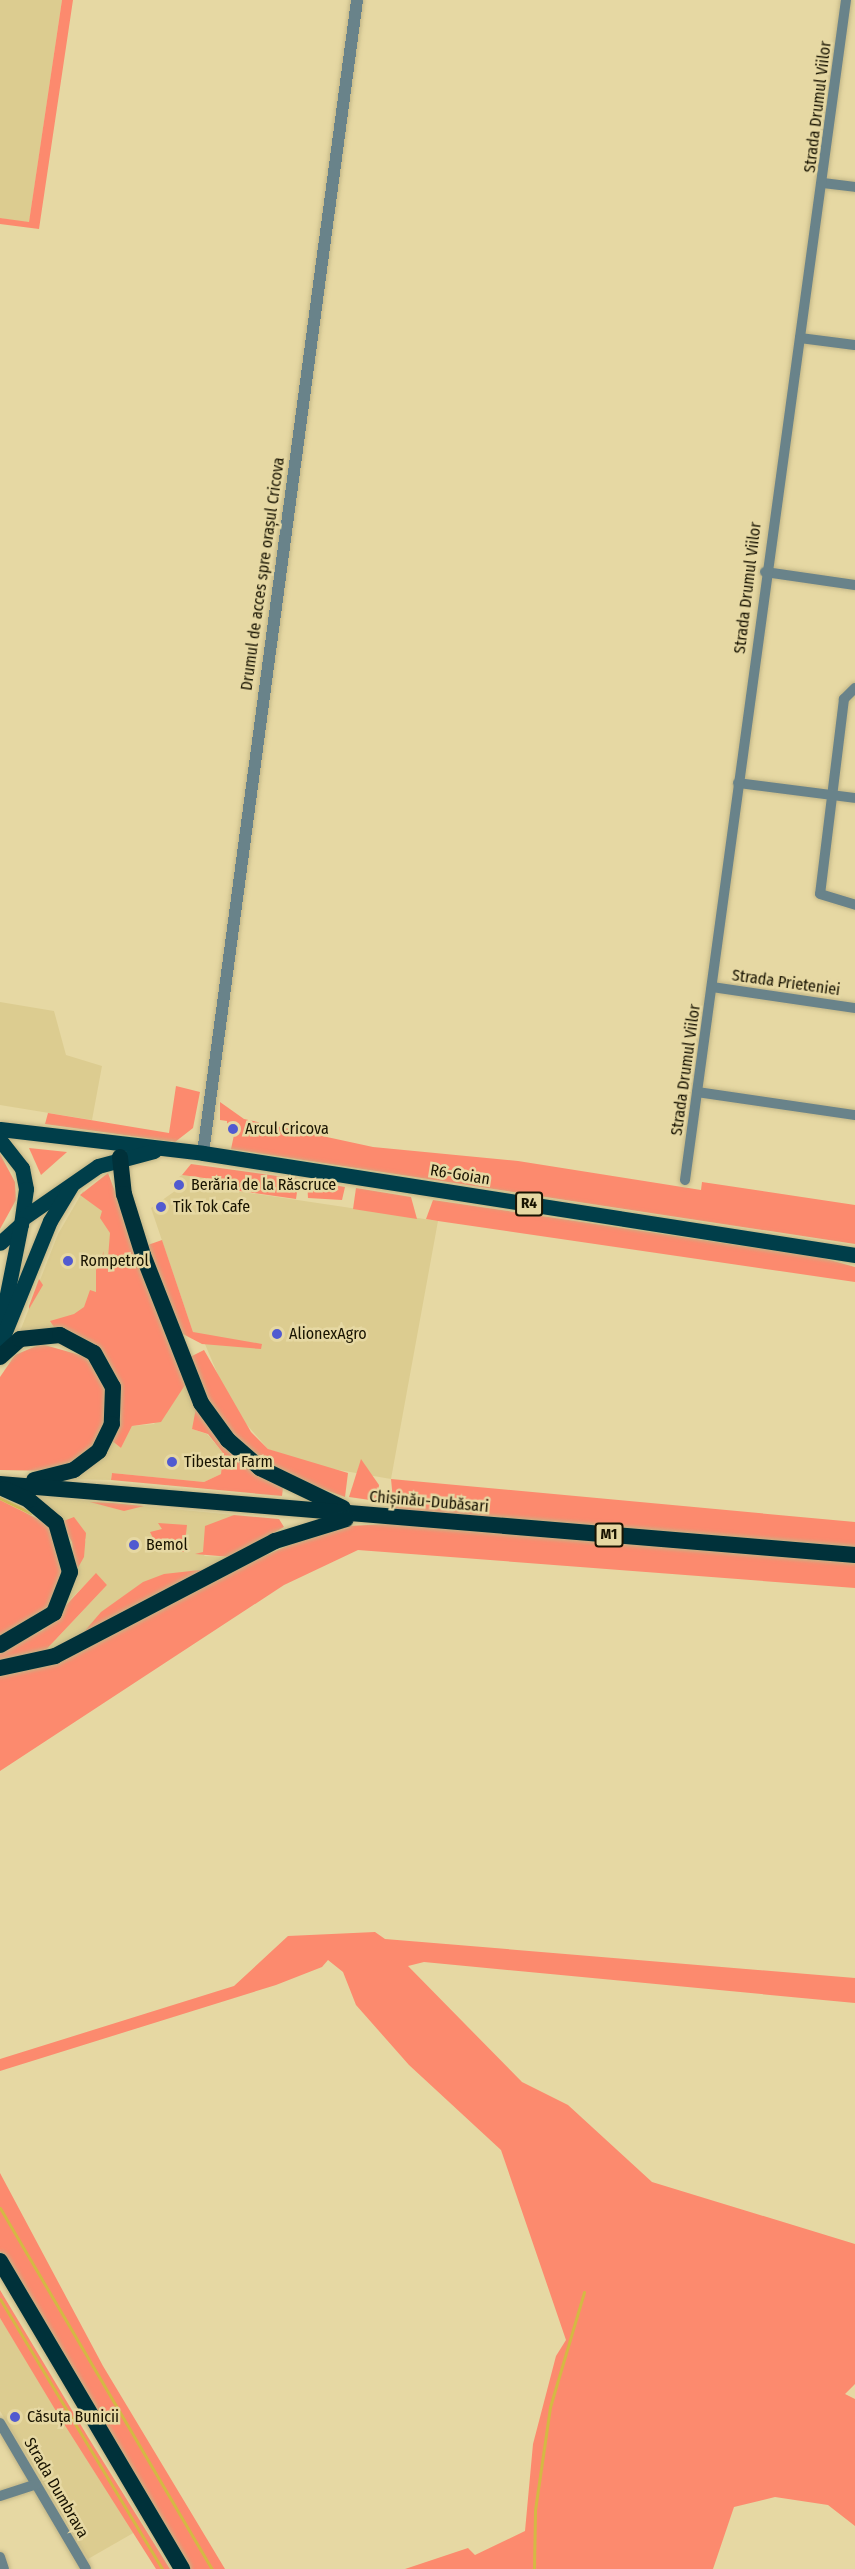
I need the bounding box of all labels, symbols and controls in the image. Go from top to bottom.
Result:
street label: Strada Drumul Viilor [800,40,836,174]
street label: Drumul de acces spre orașul Cricova [237,456,289,692]
street label: Strada Drumul Viilor [730,521,766,655]
street label: Strada Prieteniei [731,966,841,1000]
street label: Strada Drumul Viilor [667,1003,705,1137]
place label: Arcul Cricova [245,1119,329,1139]
marker: Arcul Cricova [226,1122,240,1136]
street label: R6-Goian [429,1161,491,1189]
place label: Berăria de la Răscruce [191,1175,336,1195]
marker: Berăria de la Răscruce [172,1178,186,1192]
road number: R4 [514,1192,544,1216]
place label: Tik Tok Cafe [173,1197,250,1217]
marker: Tik Tok Cafe [154,1200,168,1214]
place label: Rompetrol [80,1251,149,1271]
marker: Rompetrol [61,1254,75,1268]
place label: AlionexAgro [289,1324,367,1344]
marker: AlionexAgro [270,1327,284,1341]
place label: Tibestar Farm [184,1452,273,1472]
marker: Tibestar Farm [165,1455,179,1469]
street label: Chișinău-Dubăsari [369,1487,489,1517]
road number: M1 [594,1523,624,1547]
place label: Bemol [146,1535,188,1555]
marker: Bemol [127,1538,141,1552]
place label: Căsuța Bunicii [27,2407,119,2427]
marker: Căsuța Bunicii [8,2410,22,2424]
street label: Strada Dumbrava [20,2435,92,2541]

